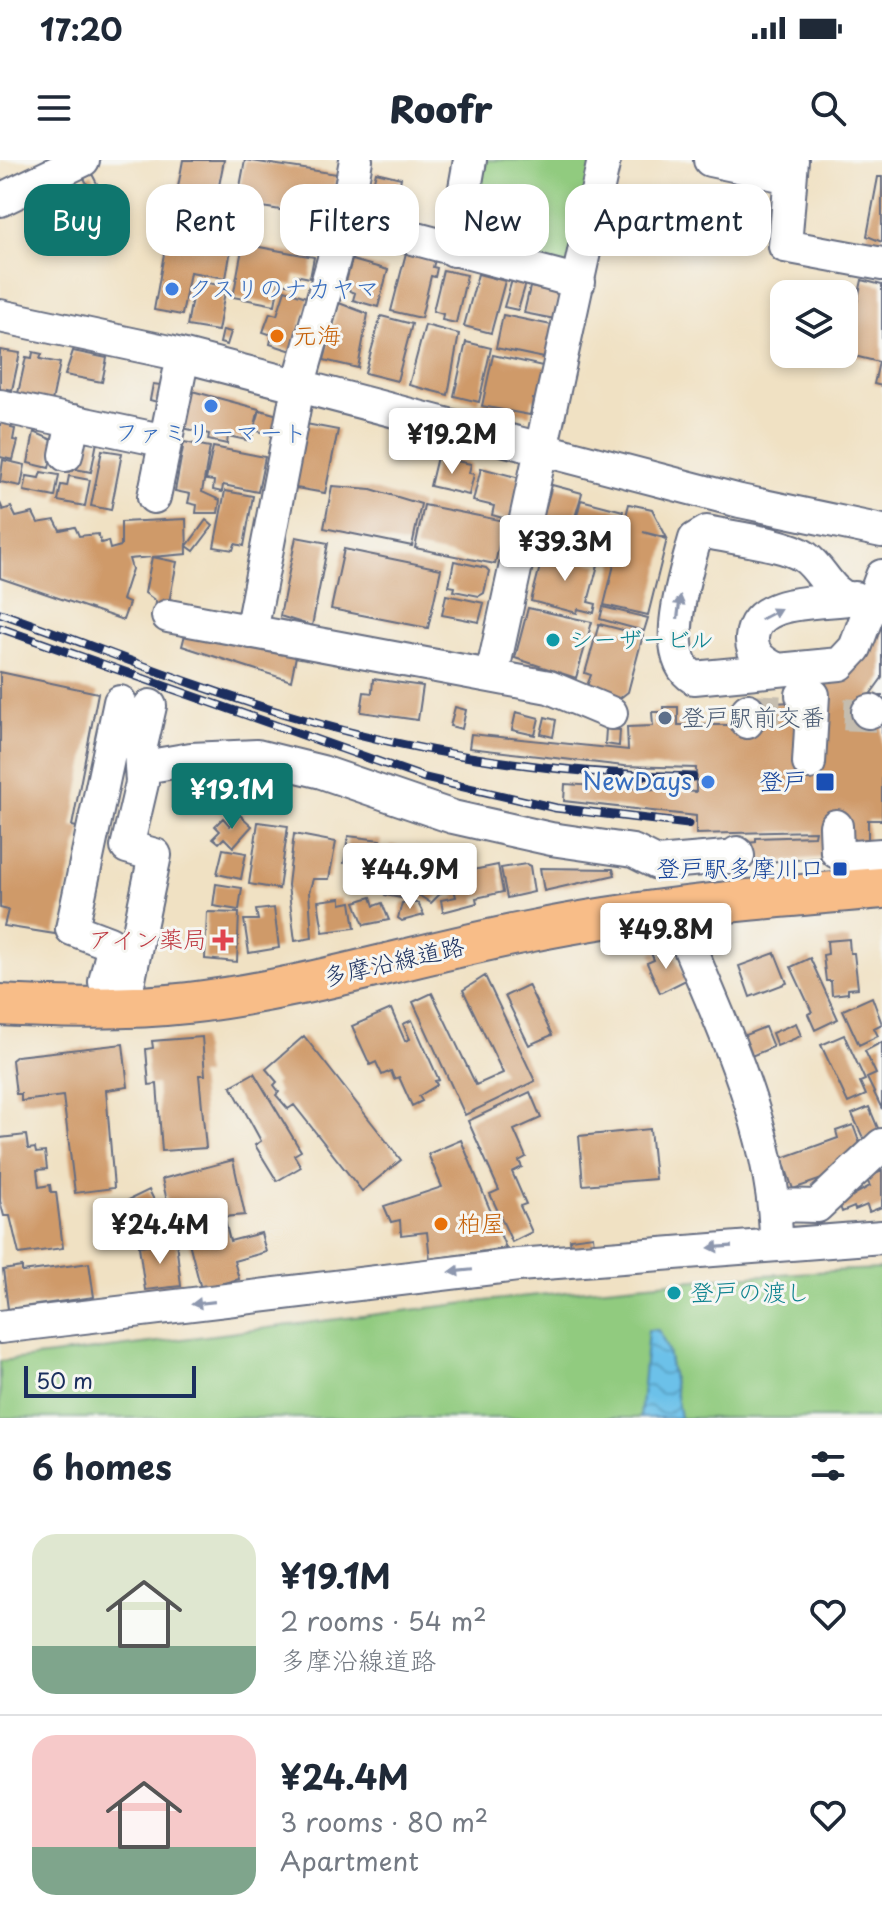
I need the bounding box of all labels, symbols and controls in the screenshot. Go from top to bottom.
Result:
text: 17:20 [40,6,123,51]
text: Roofr [389,81,493,135]
icon: menu [32,86,76,130]
icon: search [806,86,850,130]
chip: Buy [24,184,130,256]
chip: Rent [146,184,264,256]
chip: Filters [280,184,419,256]
chip: New [435,184,549,256]
chip: Apartment [565,184,771,256]
place label: クスリのナカヤマ [188,269,380,305]
marker: クスリのナカヤマ [163,280,181,298]
map controls [770,280,858,368]
button: layers [770,280,858,368]
place label: 元海 [293,316,341,352]
marker: 元海 [268,327,286,345]
marker: ファミリーマート [202,397,220,415]
pin: ¥19.2M [387,408,517,476]
place label: ファミリーマート [115,413,307,449]
text: ¥19.2M [407,414,497,453]
pin: ¥39.3M [500,515,630,583]
text: ¥39.3M [518,521,612,560]
one-way arrow [673,594,686,619]
one-way arrow [760,608,782,622]
place label: シーザービル [569,620,713,656]
marker: シーザービル [544,631,562,649]
place label: 登戸駅前交番 [681,698,825,734]
marker: 登戸駅前交番 [656,709,674,727]
place label: NewDays [582,762,692,798]
place label: 登戸 [759,762,807,798]
pin: ¥19.1M [167,763,297,831]
text: ¥19.1M [190,769,274,808]
marker: 登戸 [814,771,836,793]
marker: NewDays [699,773,717,791]
pin: ¥44.9M [345,843,475,911]
text: ¥44.9M [361,849,459,888]
place label: 登戸駅多摩川口 [656,849,824,885]
marker: 登戸駅多摩川口 [831,860,849,878]
pin: ¥49.8M [601,903,731,971]
text: ¥49.8M [618,909,714,948]
place label: アイン薬局 [88,920,207,956]
street label: 多摩沿線道路 [319,926,468,994]
marker: アイン薬局 [214,931,232,949]
pin: ¥24.4M [95,1198,225,1266]
text: ¥24.4M [111,1204,209,1243]
place label: 柏屋 [457,1204,505,1240]
marker: 柏屋 [432,1215,450,1233]
one-way arrow [707,1241,732,1254]
one-way arrow [449,1265,474,1278]
place label: 登戸の渡し [690,1273,810,1309]
marker: 登戸の渡し [665,1284,683,1302]
one-way arrow [191,1297,216,1310]
scale bar [24,1362,196,1398]
text: 50 m [36,1363,93,1396]
text: 6 homes [32,1440,172,1492]
icon: filters [806,1444,850,1488]
text: ¥19.1M [280,1549,391,1601]
icon: home [96,1566,192,1662]
icon: heart [806,1592,850,1636]
text: 2 rooms · 54 m² [280,1601,487,1640]
text: 多摩沿線道路 [280,1640,436,1679]
text: ¥24.4M [280,1750,409,1802]
icon: home [96,1767,192,1863]
icon: heart [806,1793,850,1837]
text: 3 rooms · 80 m² [280,1802,488,1841]
text: Apartment [280,1841,419,1880]

